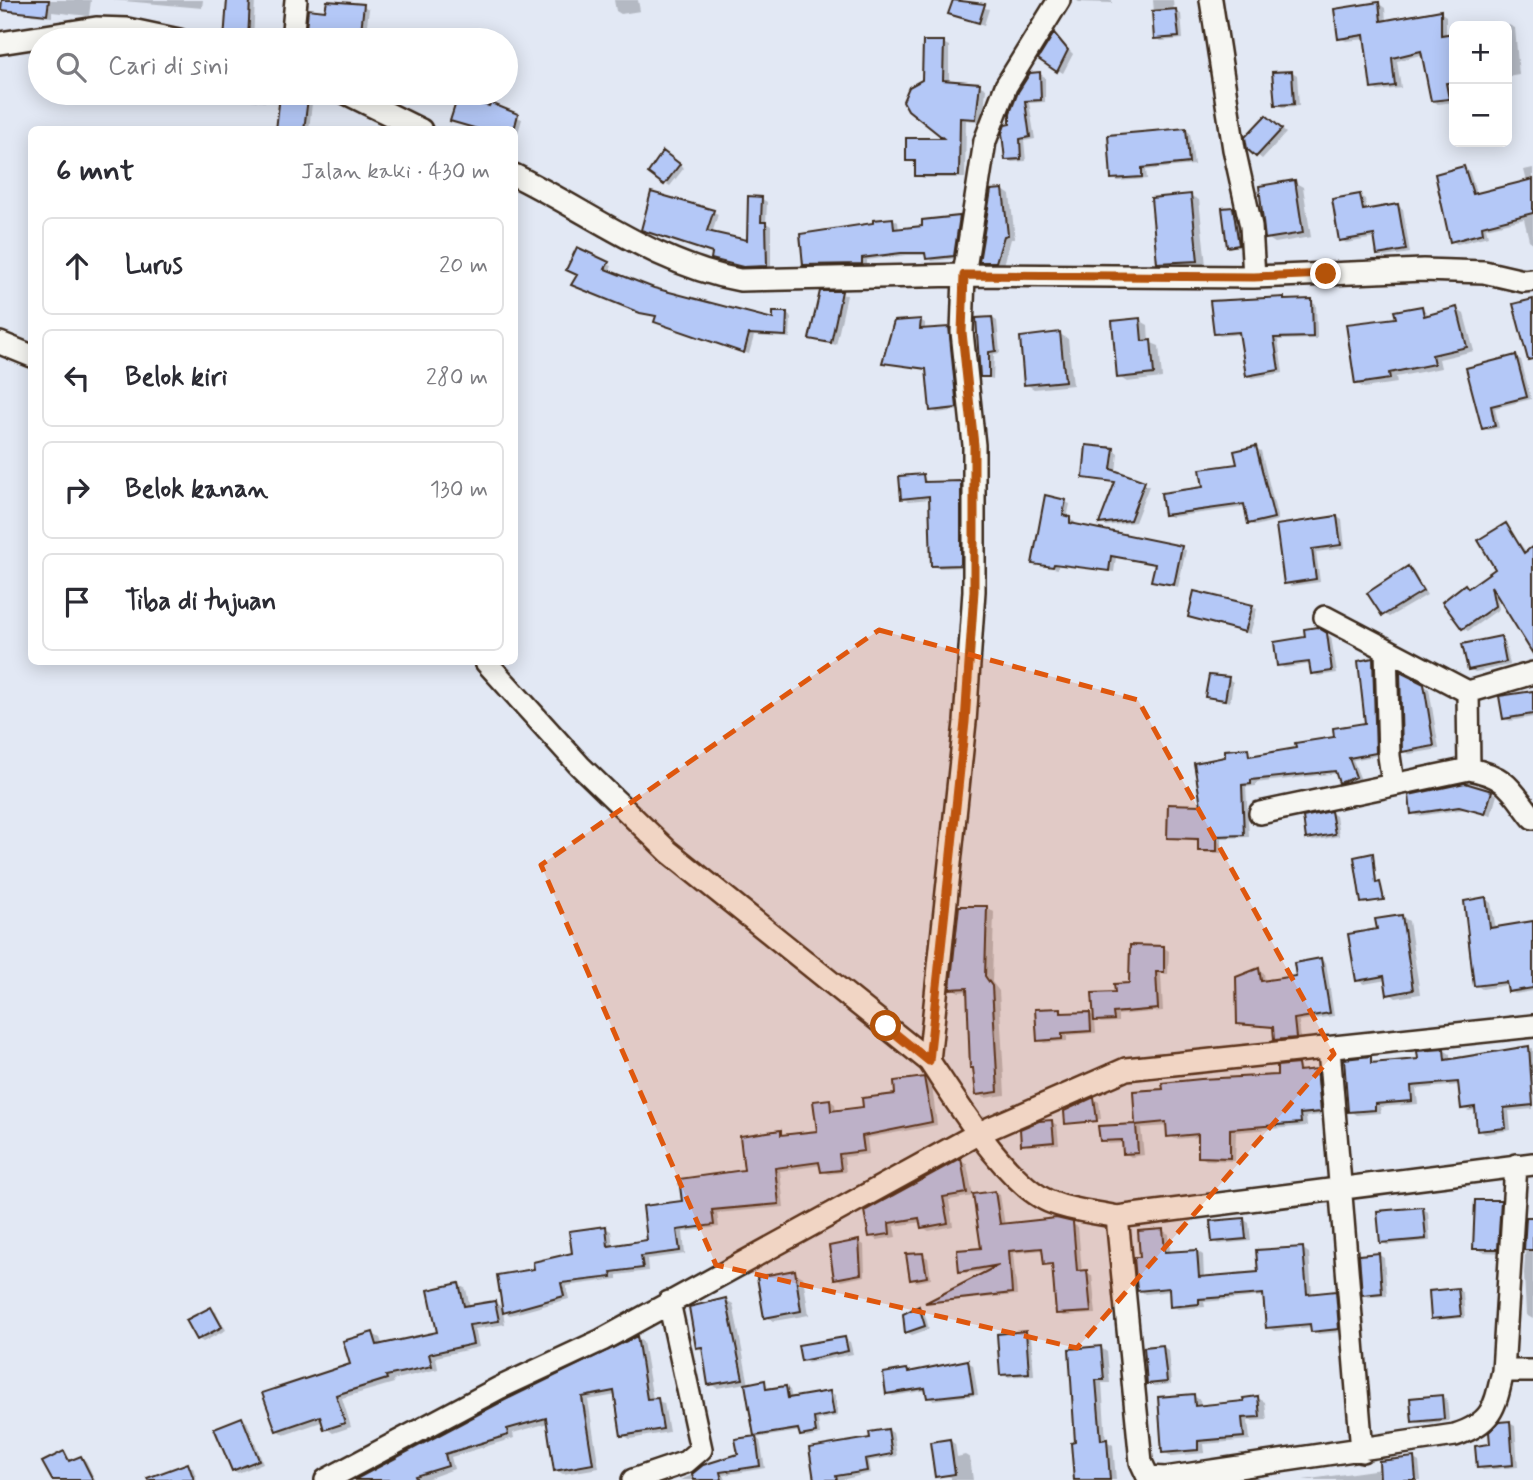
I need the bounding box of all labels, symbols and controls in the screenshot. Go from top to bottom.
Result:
map controls [1449,21,1512,147]
button: + [1449,21,1512,84]
search box [28,28,518,105]
icon: search [52,48,90,86]
text: Cari di sini [108,50,229,84]
button: − [1449,84,1512,147]
text: 6 mnt [56,152,134,191]
text: Jalan kaki · 430 m [301,157,490,187]
icon: ahead [58,247,96,285]
text: Lurus [125,249,183,283]
text: 20 m [439,251,488,281]
route end [1310,258,1341,289]
icon: left [58,359,96,397]
text: Belok kiri [125,361,227,395]
text: 280 m [426,363,488,393]
icon: right [58,471,96,509]
text: Belok kanan [125,473,268,507]
text: 130 m [430,475,488,505]
icon: arrive [58,583,96,621]
text: Tiba di tujuan [125,585,276,619]
route start [870,1010,901,1041]

